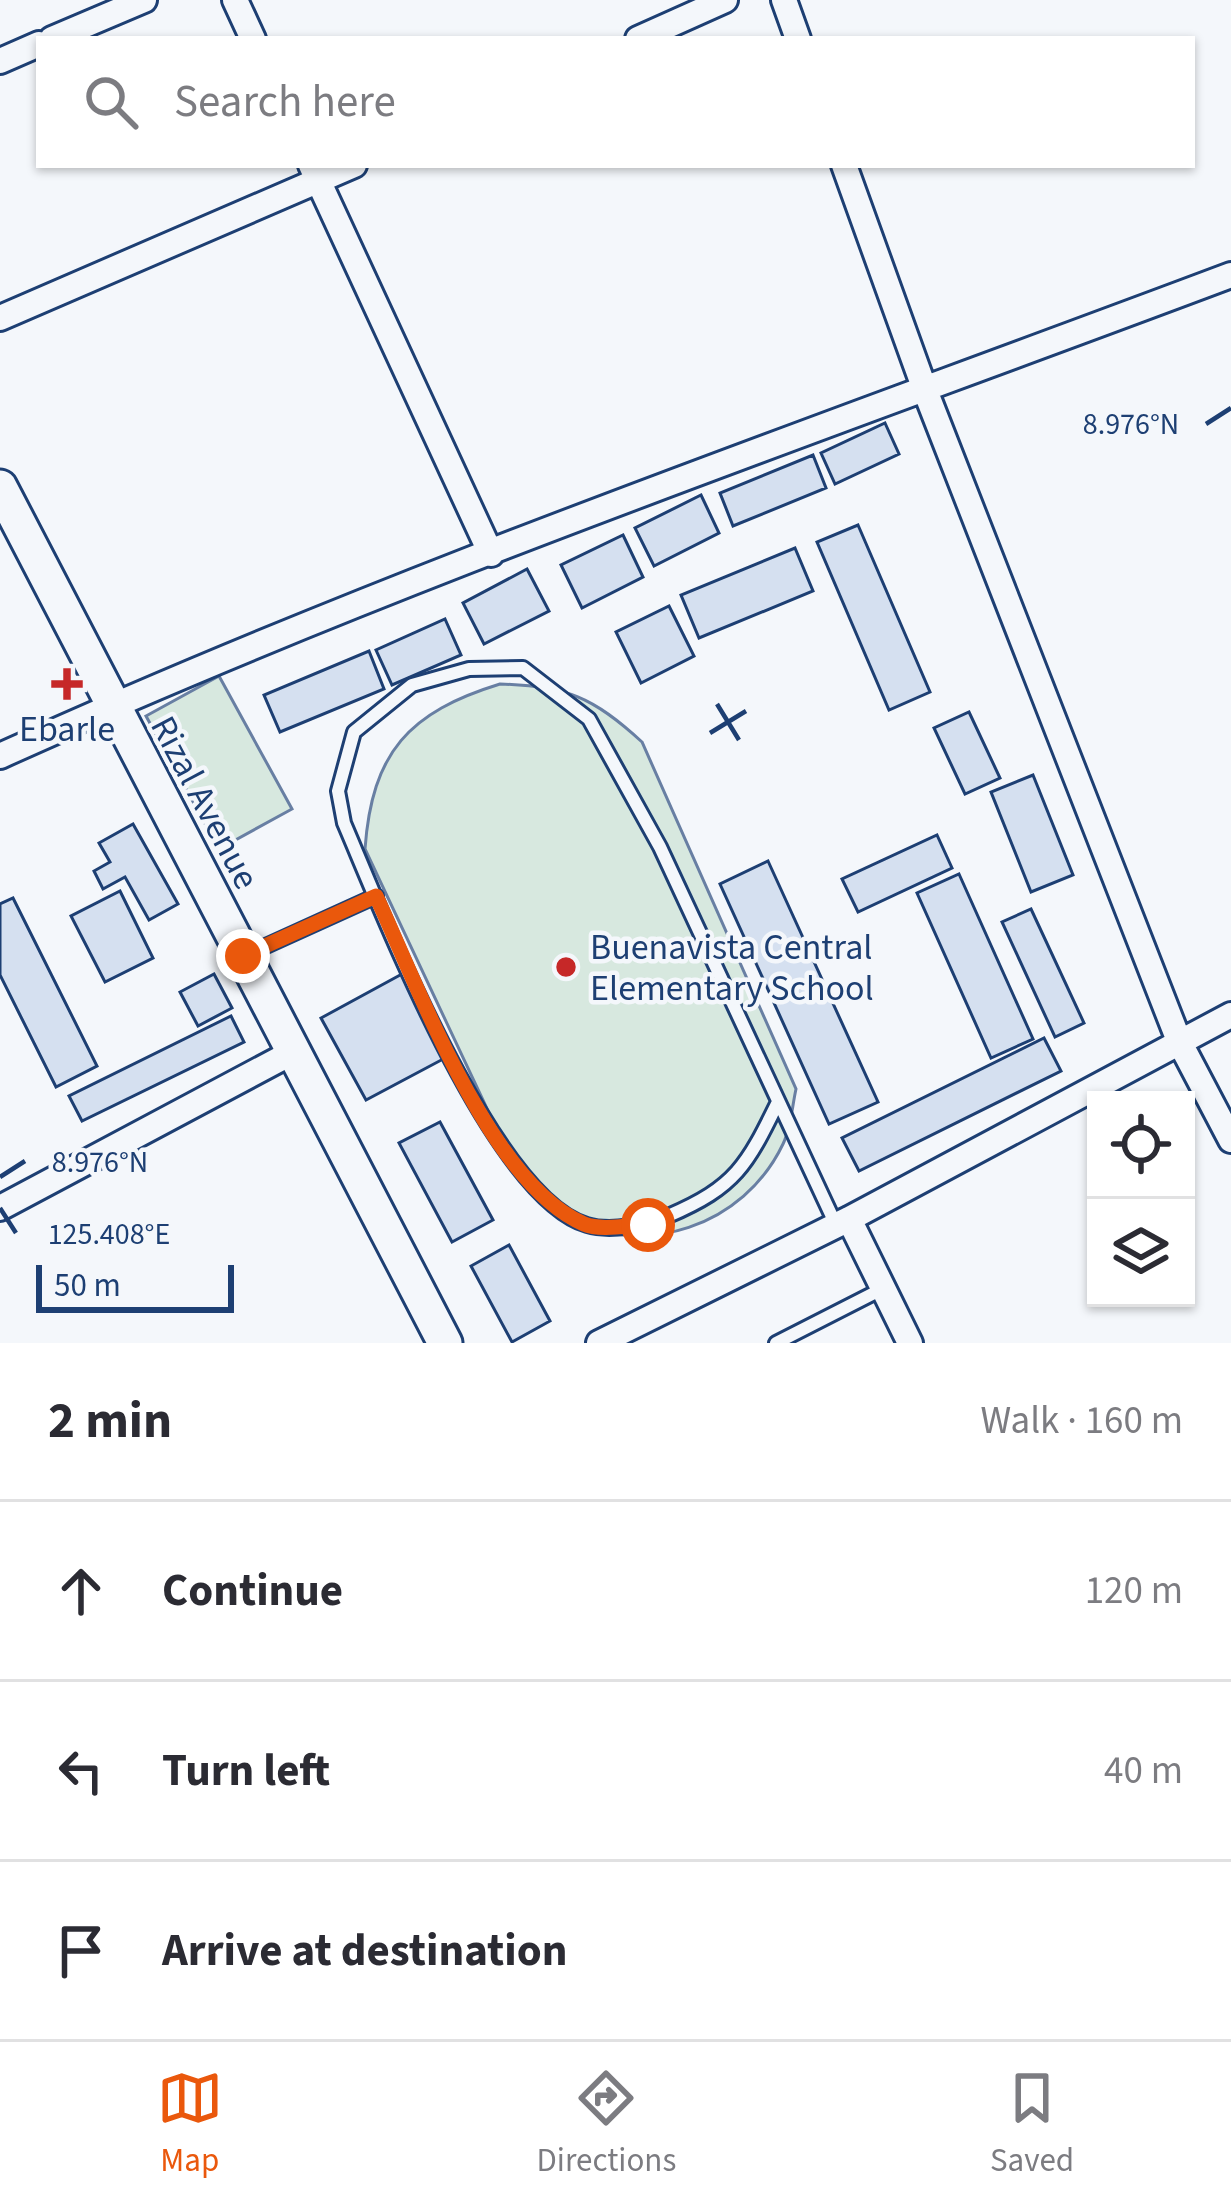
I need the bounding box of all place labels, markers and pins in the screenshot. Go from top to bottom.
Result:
marker: Ebarle [51,668,83,700]
place label: Ebarle [19,704,115,755]
place label: Buenavista Central Elementary School [590,922,874,1014]
marker: Buenavista Central Elementary School [553,954,579,980]

